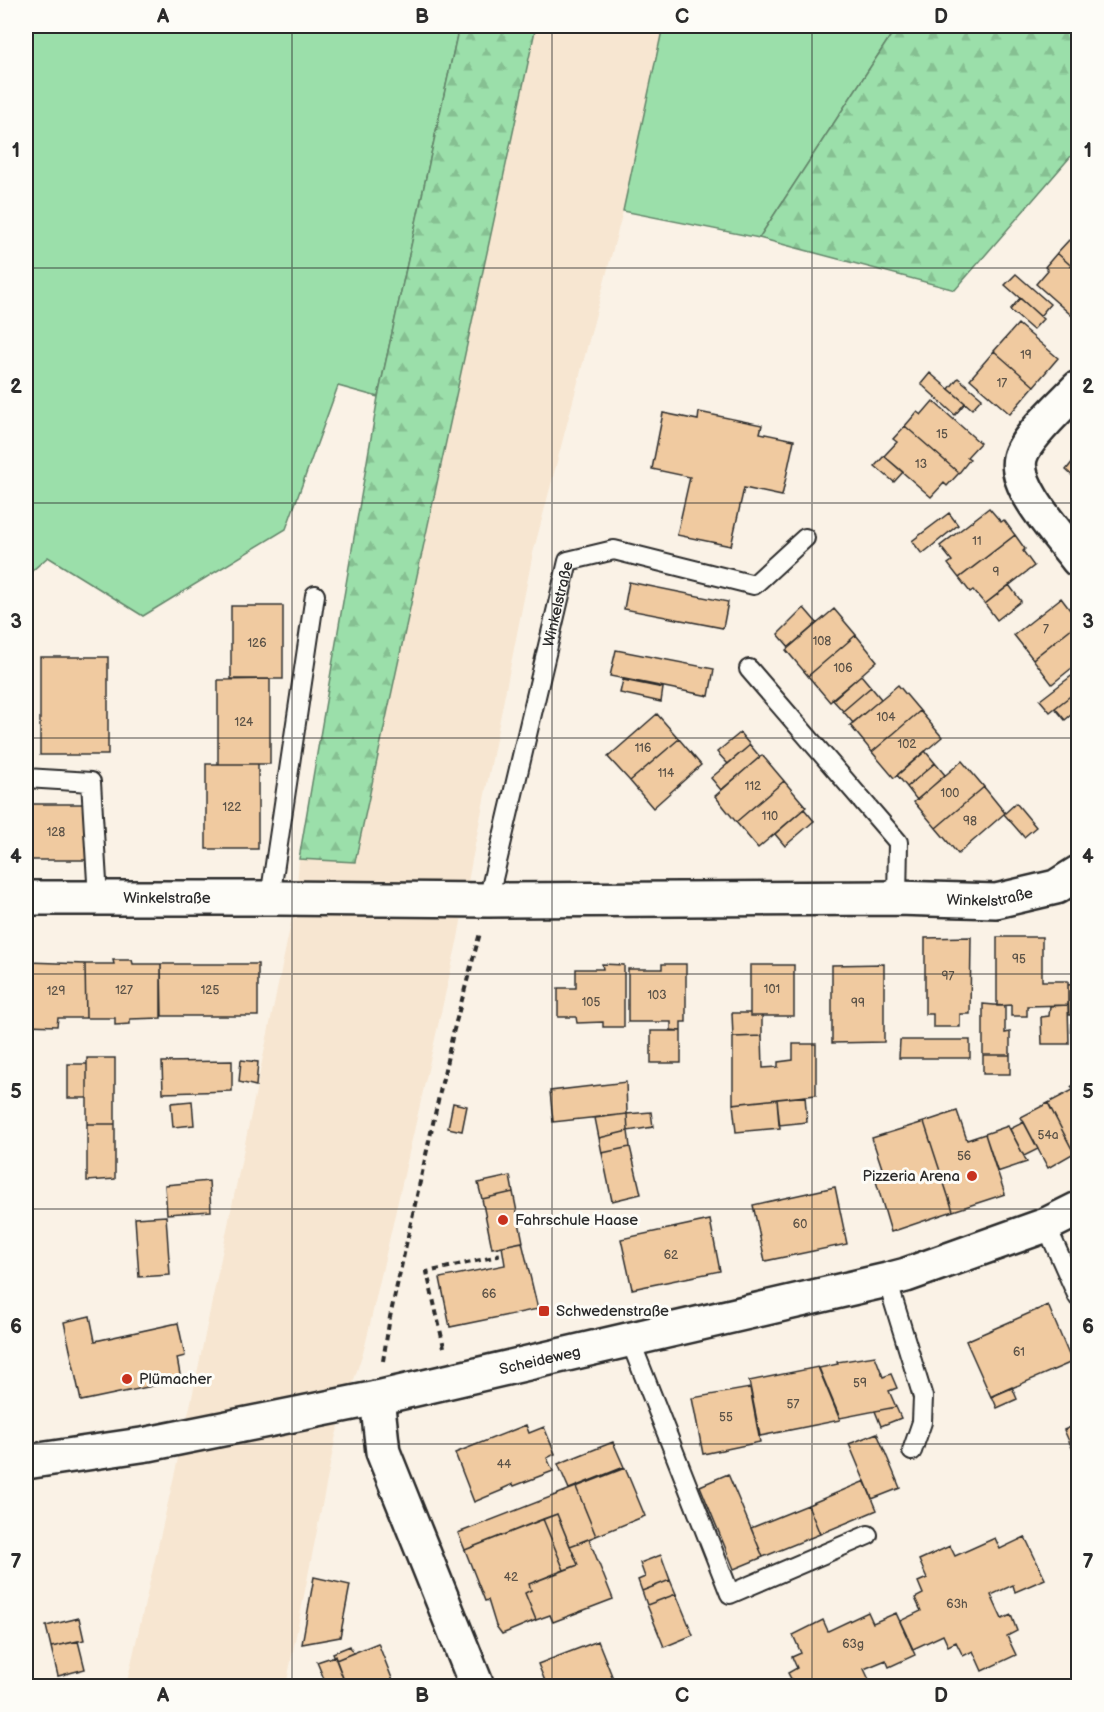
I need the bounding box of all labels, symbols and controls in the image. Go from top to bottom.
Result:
text: A [156,5,170,29]
text: B [415,5,429,29]
text: C [675,5,689,29]
text: D [934,5,948,29]
text: 1 [12,139,20,163]
text: 1 [1084,139,1092,163]
house number: 19 [1020,348,1032,363]
text: 2 [10,375,22,399]
text: 2 [1082,375,1094,399]
house number: 17 [997,376,1007,391]
house number: 15 [936,427,948,442]
house number: 13 [915,457,927,472]
house number: 11 [972,534,982,549]
street label: Winkelstraße [539,559,578,649]
house number: 9 [993,565,1000,580]
text: 3 [10,610,22,634]
text: 3 [1082,610,1094,634]
house number: 7 [1043,622,1049,637]
house number: 108 [813,634,831,649]
house number: 126 [247,636,267,651]
house number: 106 [833,661,853,676]
house number: 104 [876,710,896,725]
house number: 124 [235,715,254,730]
house number: 102 [898,737,916,752]
house number: 116 [635,741,651,756]
house number: 114 [658,766,675,781]
house number: 112 [745,779,761,794]
house number: 100 [941,786,959,801]
house number: 122 [223,800,241,815]
house number: 110 [762,809,778,824]
house number: 98 [963,814,977,829]
house number: 128 [47,825,65,840]
text: 4 [10,845,22,869]
text: 4 [1082,845,1094,869]
street label: Winkelstraße [946,884,1035,911]
street label: Winkelstraße [123,889,211,908]
house number: 95 [1012,952,1026,967]
house number: 97 [942,969,955,984]
house number: 101 [764,982,780,997]
house number: 127 [115,983,133,998]
house number: 125 [201,983,219,998]
house number: 129 [47,984,65,999]
house number: 103 [647,988,667,1003]
house number: 105 [582,995,600,1010]
house number: 99 [851,996,865,1011]
text: 5 [10,1080,22,1104]
text: 5 [1082,1080,1094,1104]
house number: 54a [1038,1128,1059,1143]
house number: 56 [957,1149,971,1164]
place label: Pizzeria Arena [862,1167,960,1186]
marker: Pizzeria Arena [965,1169,979,1183]
place label: Fahrschule Haase [515,1211,638,1230]
marker: Fahrschule Haase [496,1213,510,1227]
house number: 60 [793,1217,807,1232]
house number: 62 [664,1248,678,1263]
house number: 66 [482,1287,496,1302]
place label: Schwedenstraße [556,1302,669,1321]
marker: Schwedenstraße [537,1304,551,1318]
text: 6 [10,1315,22,1339]
text: 6 [1082,1315,1094,1339]
street label: Scheideweg [497,1342,582,1379]
house number: 61 [1013,1345,1025,1360]
place label: Plümacher [139,1370,212,1389]
marker: Plümacher [120,1372,134,1386]
house number: 59 [853,1376,867,1391]
house number: 57 [787,1397,799,1412]
house number: 55 [719,1410,733,1425]
house number: 44 [497,1457,512,1472]
text: 7 [10,1550,22,1574]
text: 7 [1082,1550,1094,1574]
house number: 42 [504,1570,518,1585]
house number: 63h [946,1597,968,1612]
house number: 63g [842,1637,864,1652]
text: A [156,1684,170,1708]
text: B [415,1684,429,1708]
text: C [675,1684,689,1708]
text: D [934,1684,948,1708]

